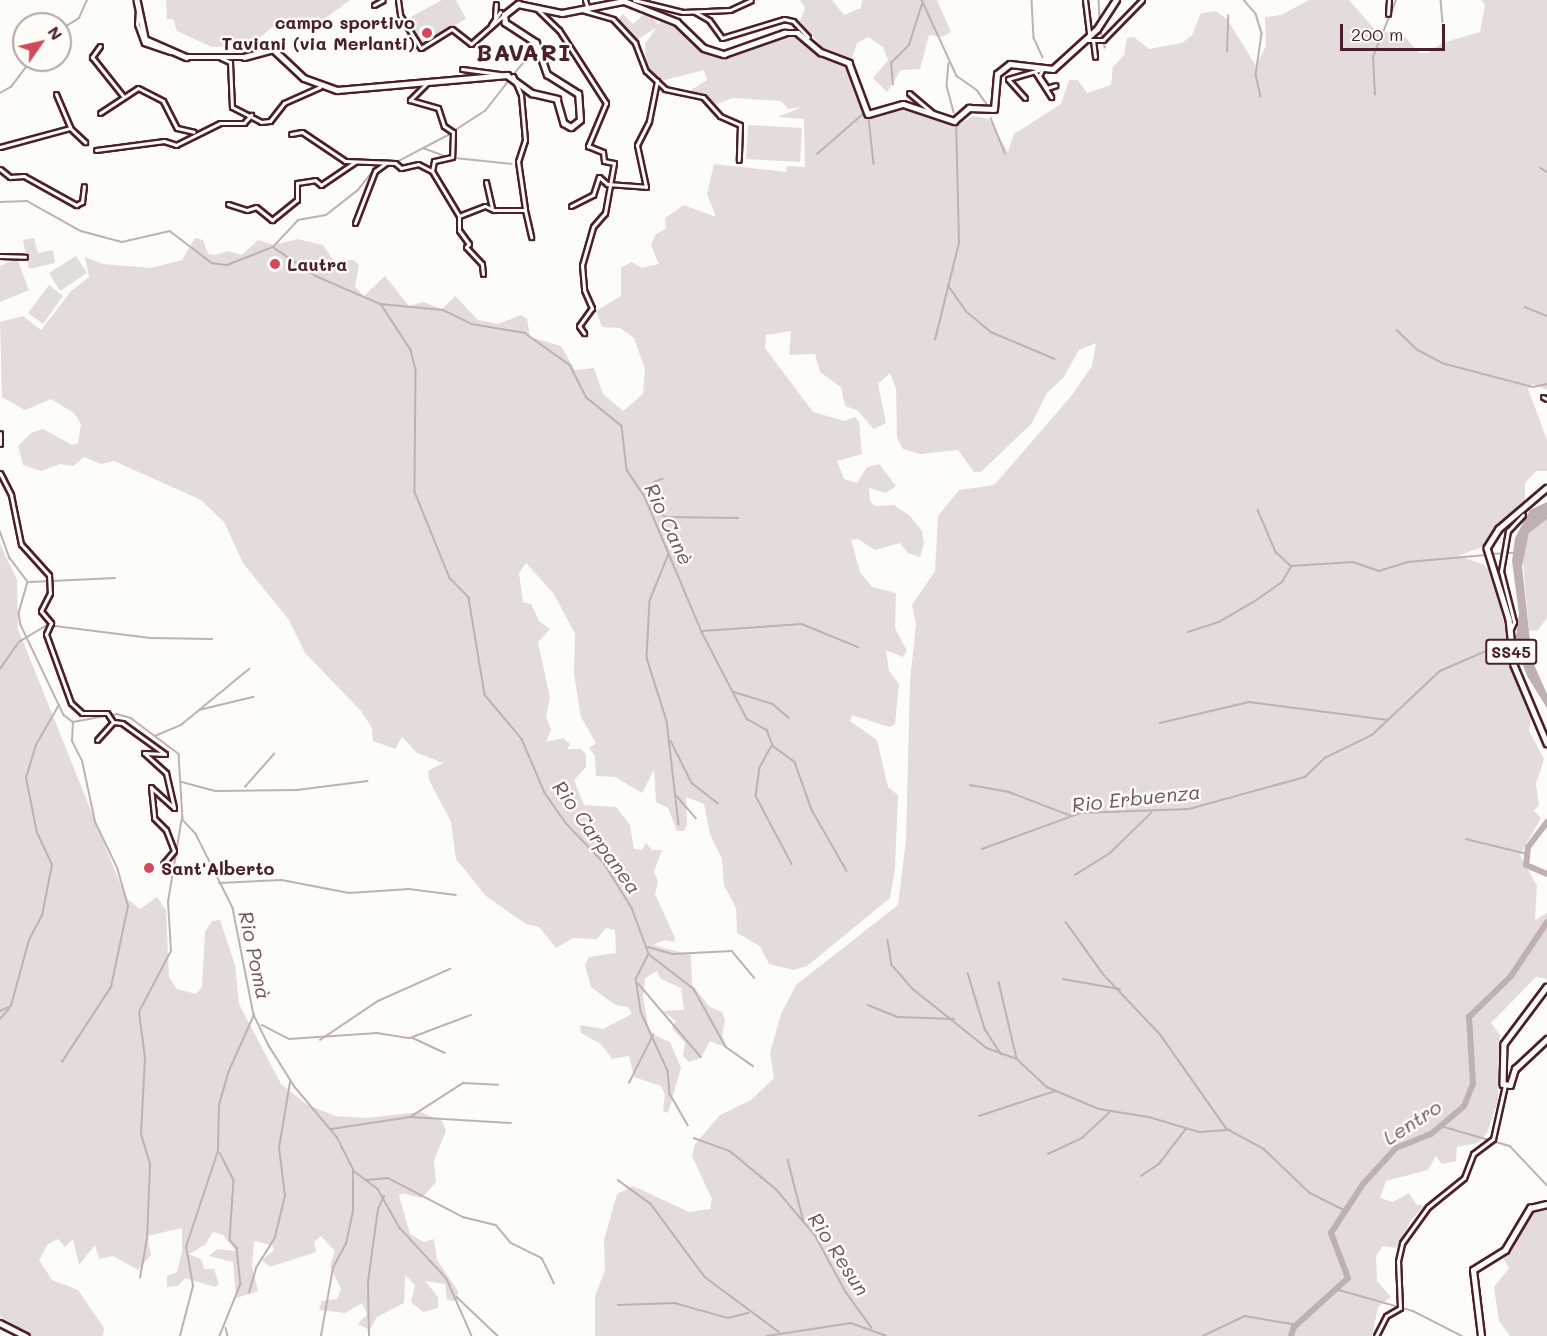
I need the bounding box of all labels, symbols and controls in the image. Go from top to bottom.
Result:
north arrow [12,12,72,72]
place label: campo sportivo Taviani (via Merlanti) [222,12,415,54]
scale bar [1343,12,1448,50]
text: N [44,22,68,44]
text: 200 m [1351,22,1403,46]
marker: campo sportivo Taviani (via Merlanti) [420,26,434,40]
district label: BAVARI [476,38,572,66]
place label: Lautra [287,253,347,275]
marker: Lautra [268,257,282,271]
water label: Rio Canè [640,479,698,569]
road number: SS45 [1484,639,1538,665]
water label: Rio Carpanea [548,775,646,899]
water label: Rio Erbuenza [1070,779,1202,817]
place label: Sant'Alberto [161,857,274,879]
marker: Sant'Alberto [142,861,156,875]
water label: Rio Pomà [234,909,276,1001]
water label: Lentro [1378,1094,1446,1150]
water label: Rio Resun [803,1208,875,1300]

